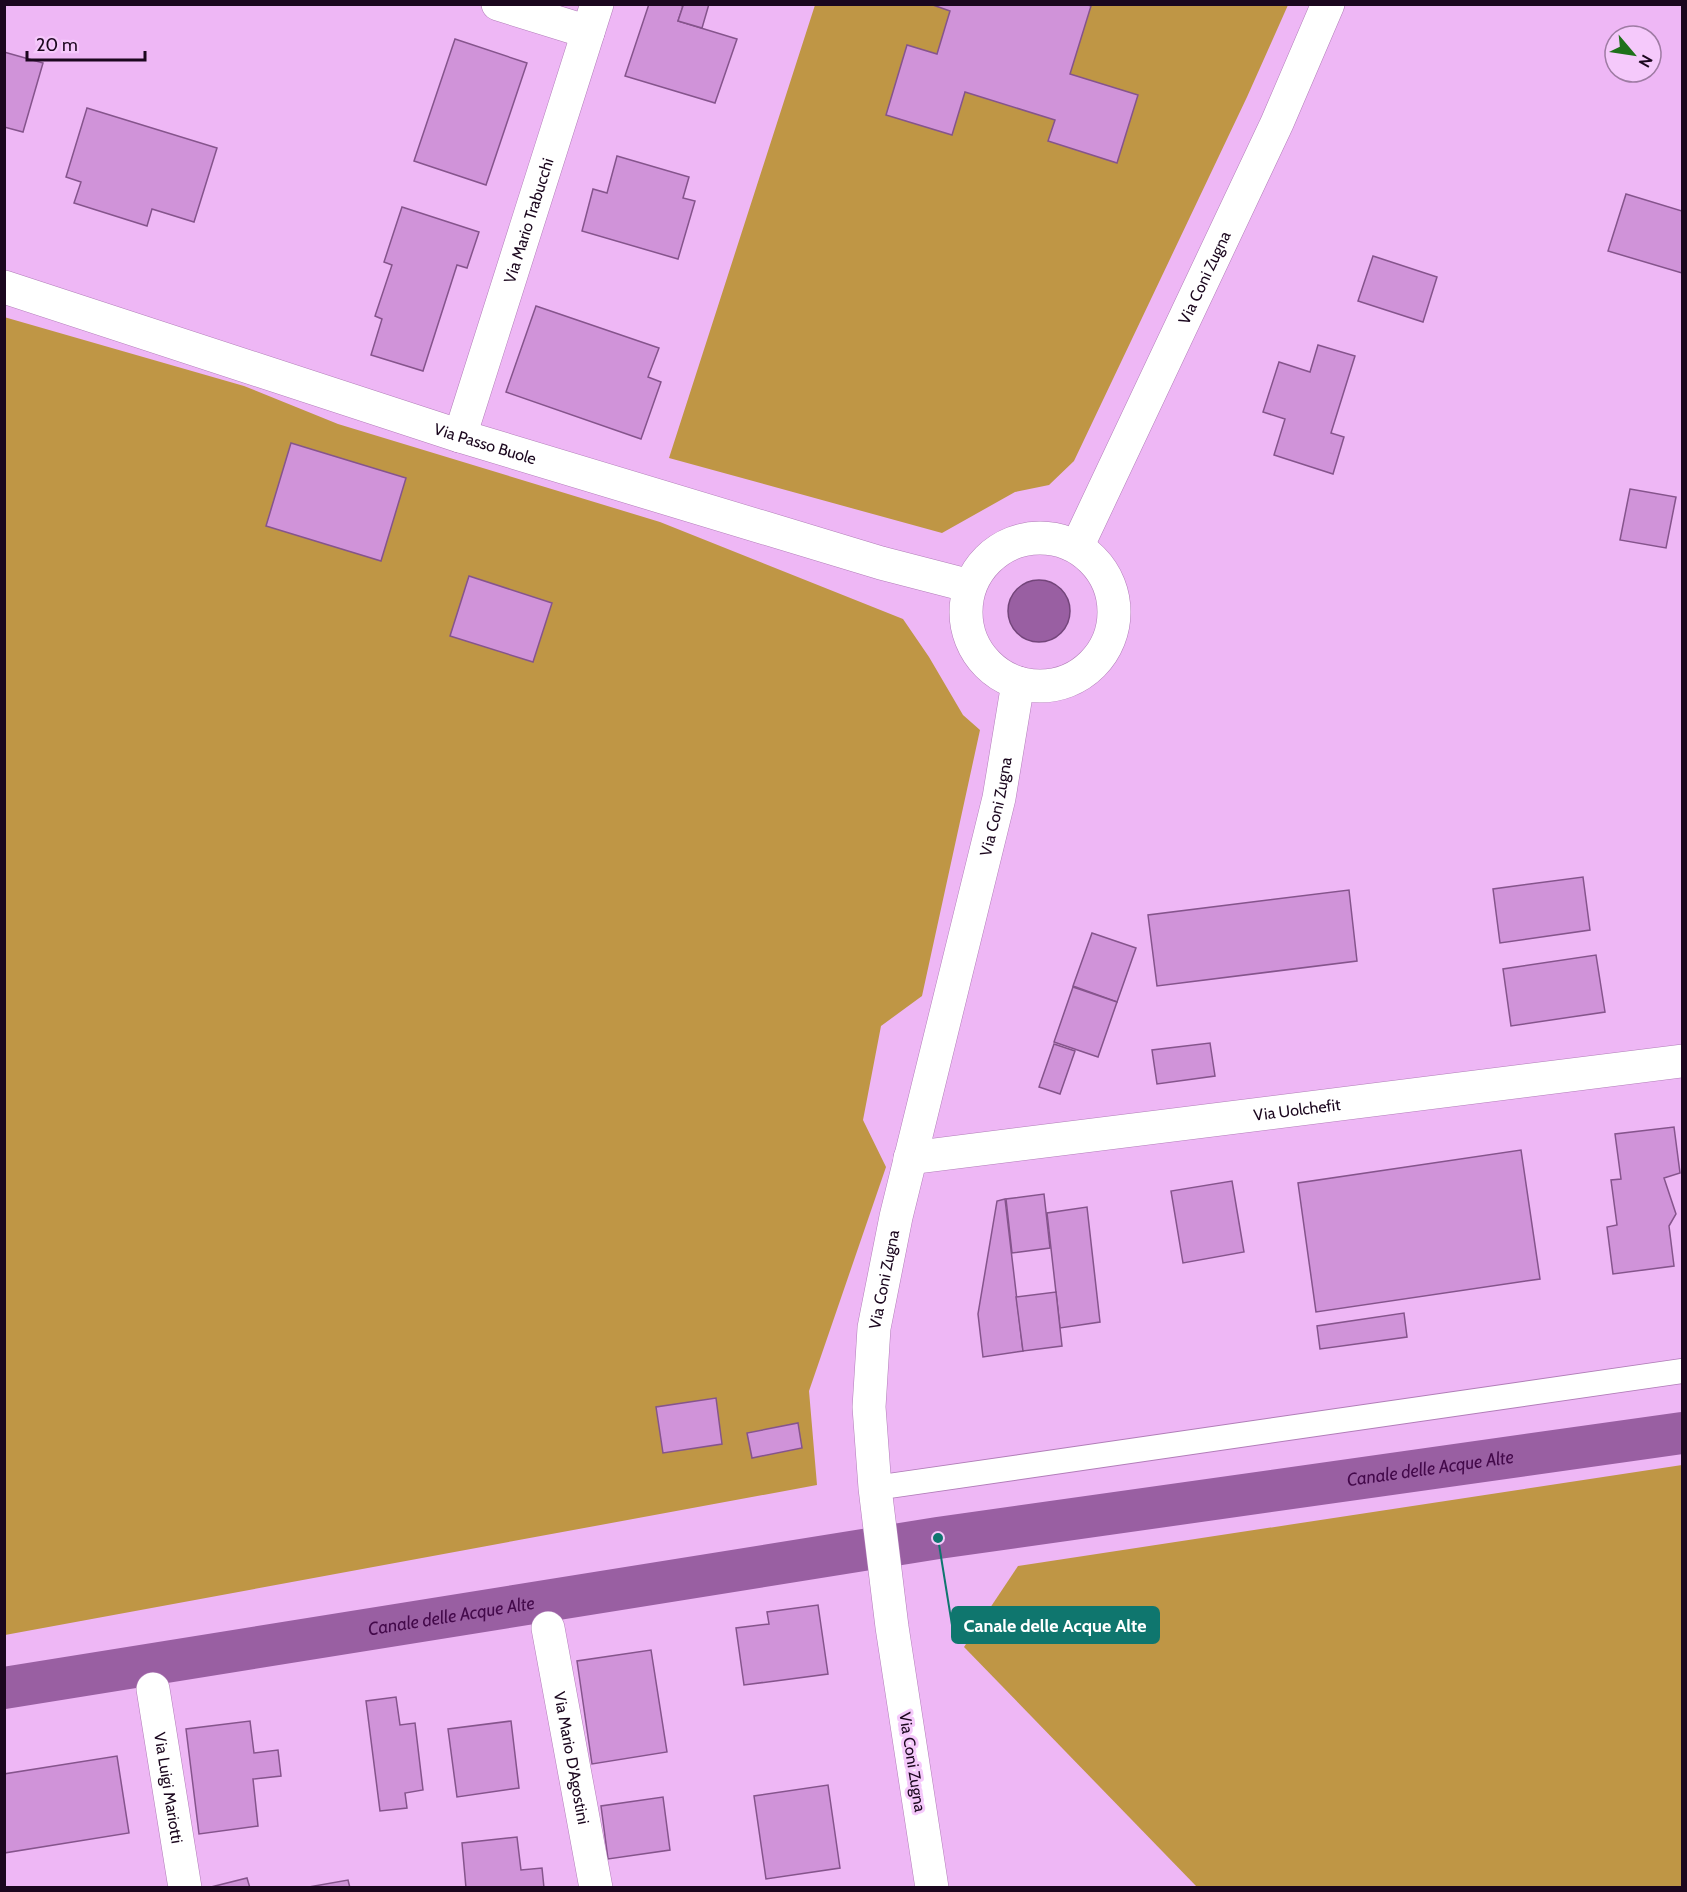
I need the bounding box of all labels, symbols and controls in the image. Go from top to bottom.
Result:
scale bar [27,24,146,62]
north arrow [1603,24,1663,84]
text: 20 m [36,34,78,56]
text: N [1635,51,1657,71]
street label: Via Mario Trabucchi [500,156,558,286]
street label: Via Coni Zugna [1174,228,1235,327]
street label: Via Passo Buole [431,419,539,468]
street label: Via Coni Zugna [976,755,1016,858]
street label: Via Uolchefit [1253,1095,1342,1125]
street label: Via Coni Zugna [865,1228,903,1331]
water label: Canale delle Acque Alte [1345,1446,1515,1491]
water label: Canale delle Acque Alte [366,1592,536,1640]
callout: Canale delle Acque Alte [952,1607,1159,1643]
text: Canale delle Acque Alte [964,1615,1146,1637]
street label: Via Mario D'Agostini [550,1690,593,1826]
street label: Via Coni Zugna [895,1711,930,1814]
street label: Via Luigi Mariotti [150,1731,187,1845]

